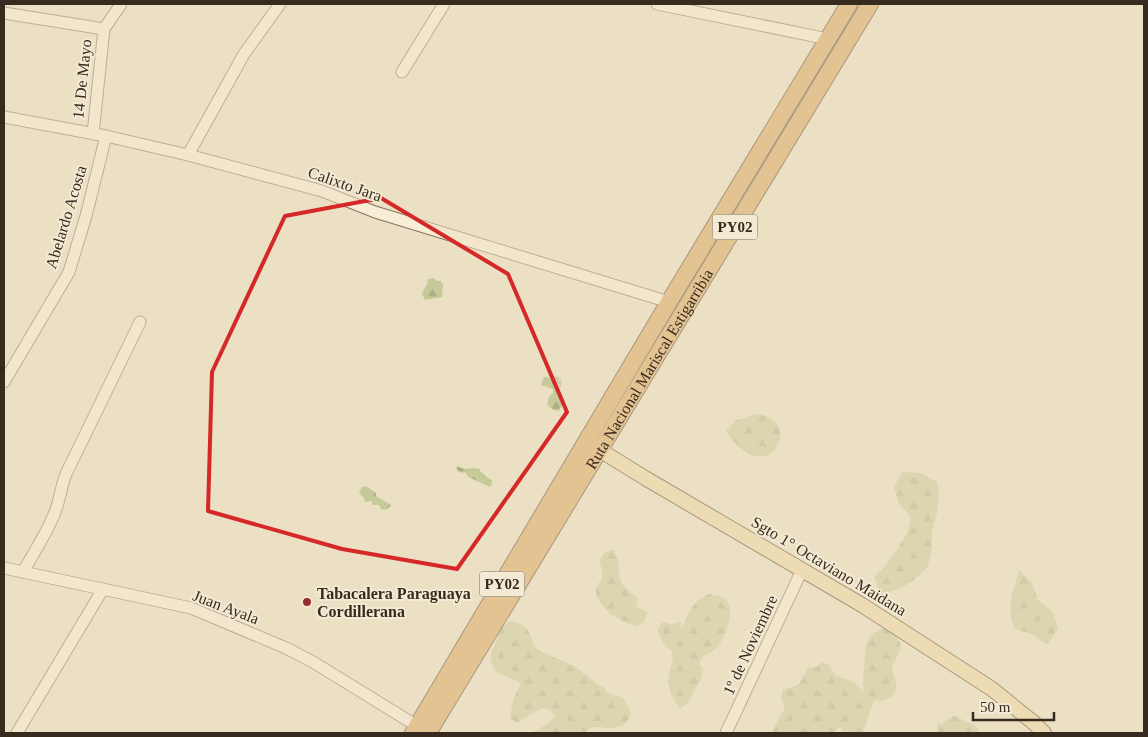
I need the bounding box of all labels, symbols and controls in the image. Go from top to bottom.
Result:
street label: 14 De Mayo [69,38,96,120]
street label: Abelardo Acosta [42,163,90,271]
street label: Calixto Jara [306,163,384,205]
road number: PY02 [712,214,758,240]
street label: Ruta Nacional Mariscal Estigarribia [582,266,716,472]
street label: Sgto 1° Octaviano Maidana [748,513,909,620]
road number: PY02 [480,572,524,596]
place label: Tabacalera Paraguaya Cordillerana [317,585,471,620]
street label: Juan Ayala [190,587,261,628]
street label: 1º de Noviembre [719,592,781,698]
marker: Tabacalera Paraguaya Cordillerana [301,596,313,608]
scale bar [973,690,1054,722]
text: 50 m [980,699,1011,715]

